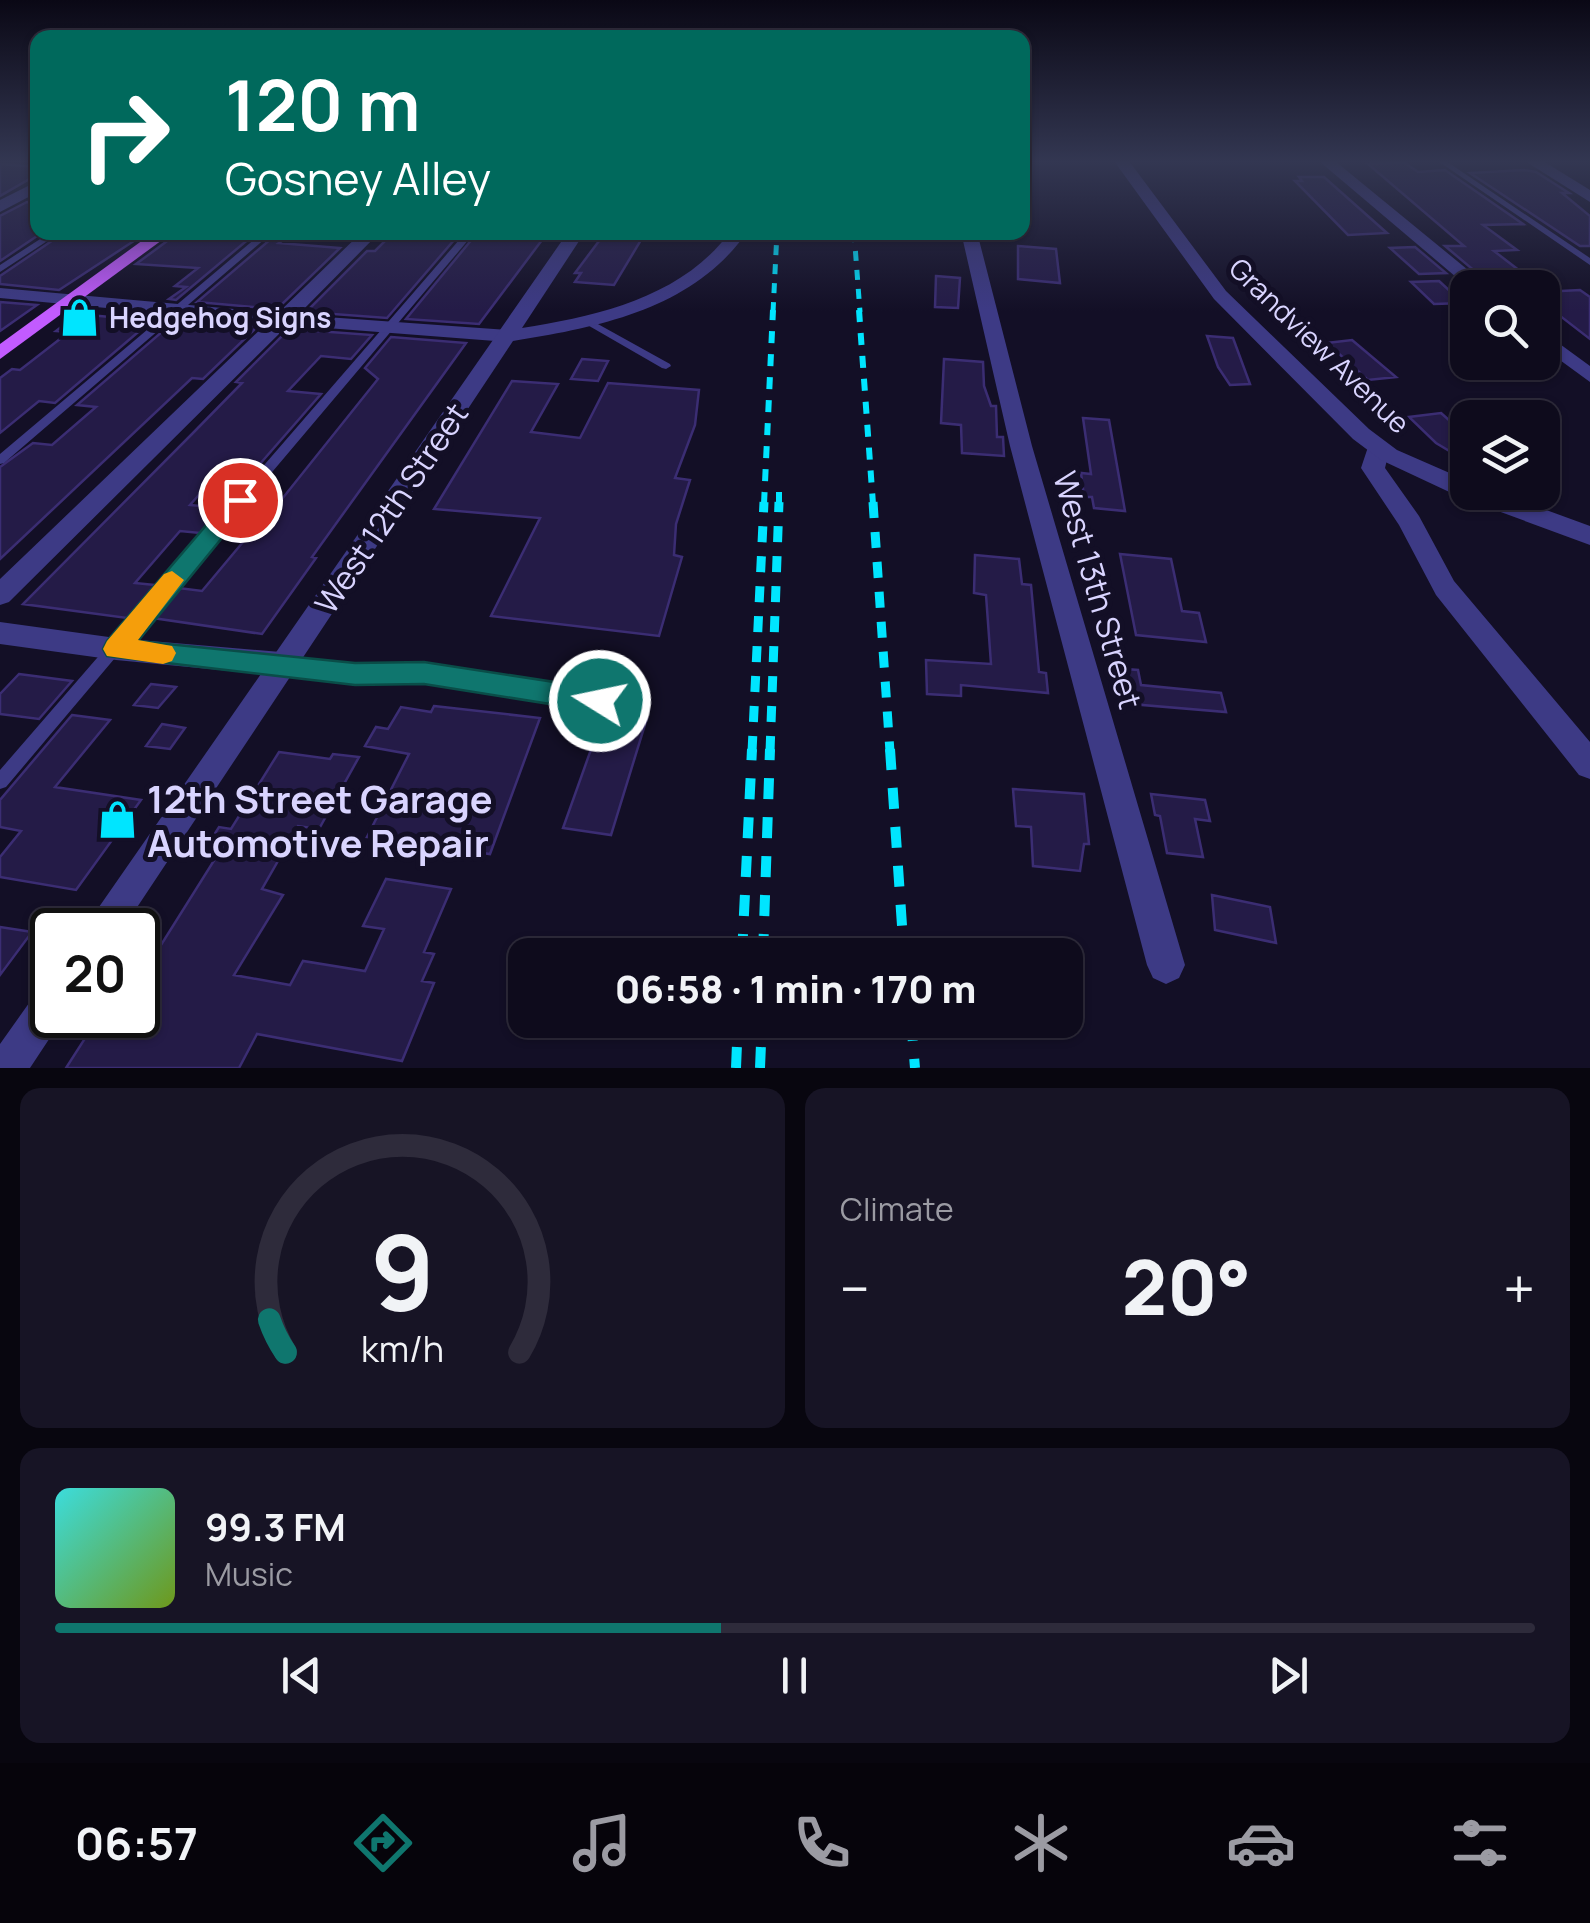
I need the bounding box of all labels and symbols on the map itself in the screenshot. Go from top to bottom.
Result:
street label: Grandview Avenue [1221,249,1419,441]
shop icon: Hedgehog Signs [58,296,100,338]
place label: Hedgehog Signs [109,298,331,336]
street label: West 12th Street [304,394,478,622]
pin [198,458,283,543]
street label: West 13th Street [1043,466,1153,714]
position arrow [548,649,652,753]
place label: 12th Street Garage Automotive Repair [147,772,493,868]
shop icon: 12th Street Garage Automotive Repair [96,799,138,841]
speed limit sign: 20 [30,908,160,1038]

